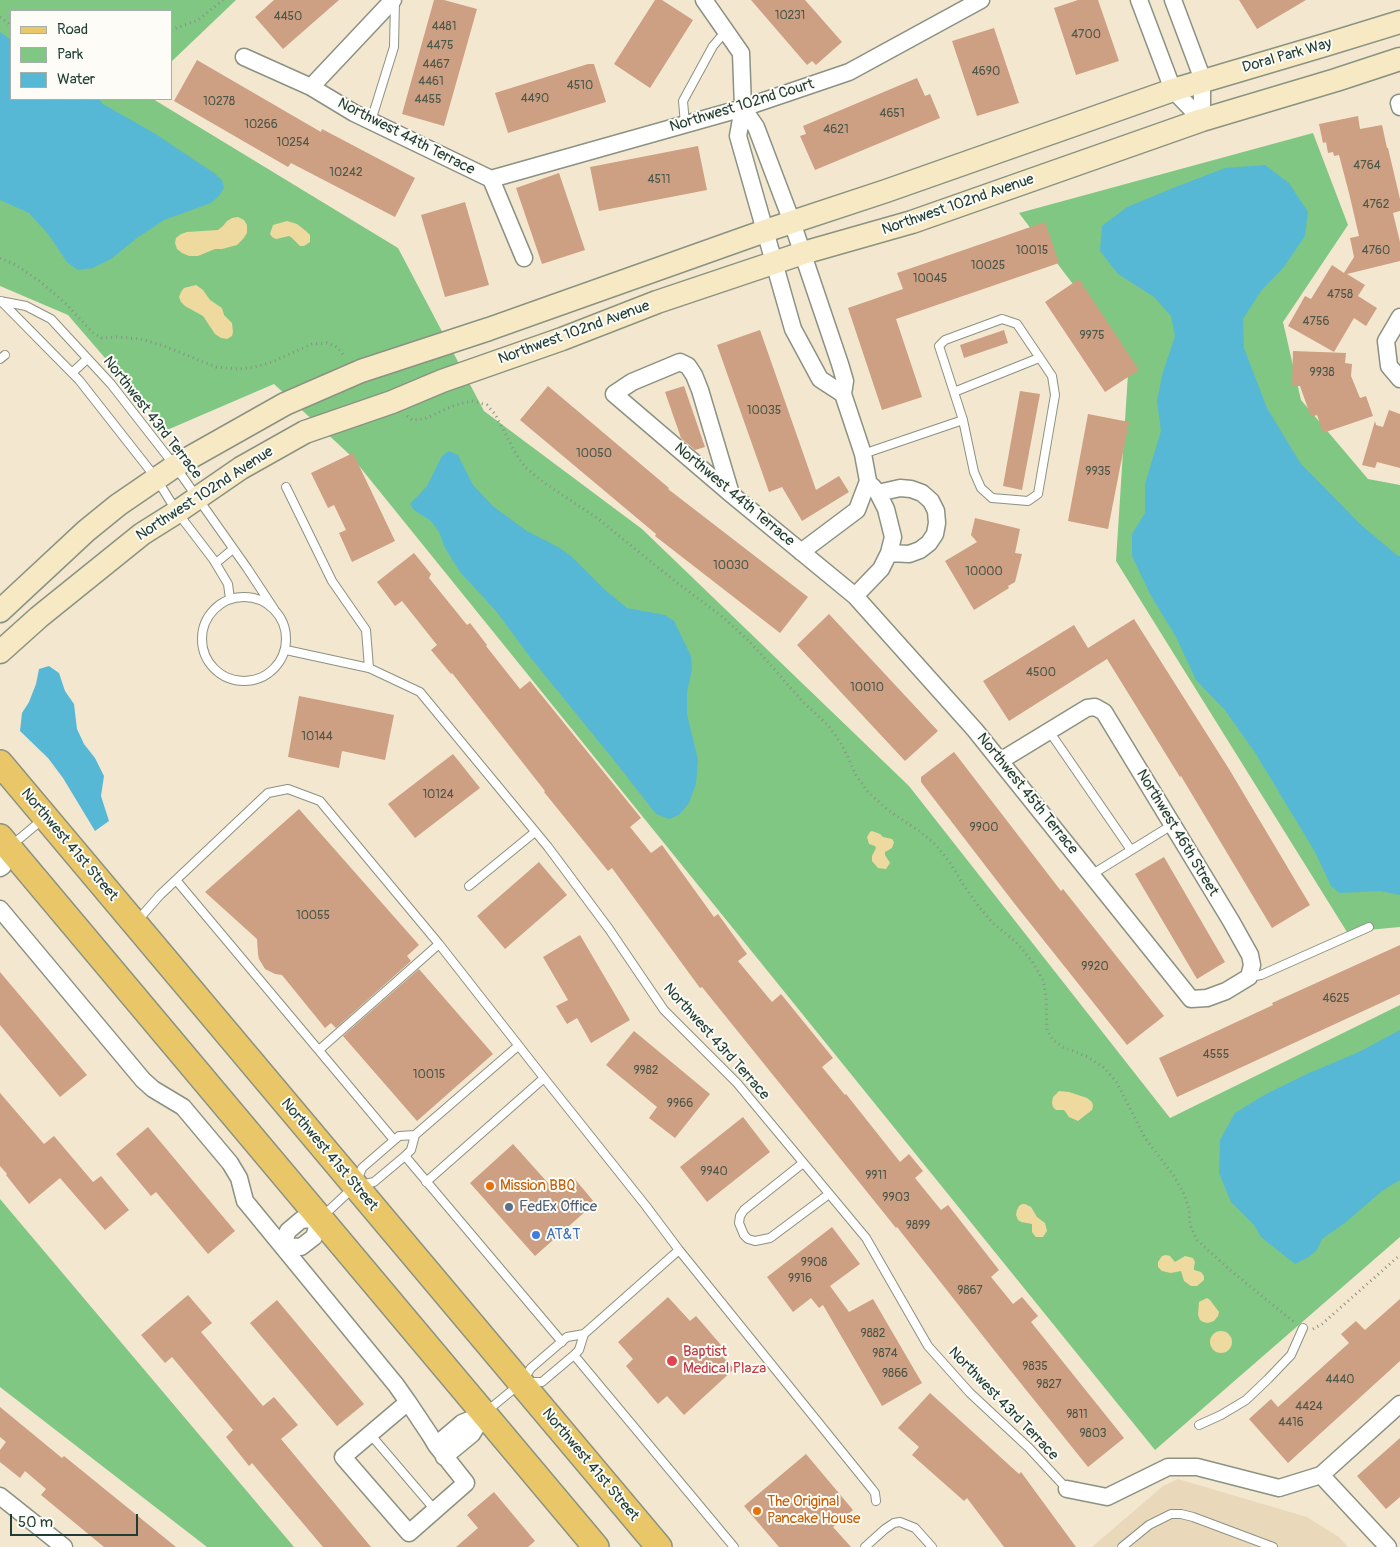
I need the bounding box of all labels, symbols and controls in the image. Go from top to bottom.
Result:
house number: 10231 [775,9,805,23]
legend [10,10,172,100]
house number: 4450 [274,10,302,24]
text: Road [57,20,88,39]
house number: 4481 [432,20,456,34]
house number: 4700 [1071,28,1101,42]
street label: Doral Park Way [1240,35,1334,77]
house number: 4475 [427,39,453,53]
text: Park [57,45,83,64]
house number: 4467 [422,58,450,72]
house number: 4690 [972,65,1000,79]
text: Water [57,70,95,89]
house number: 4461 [418,75,444,89]
street label: Northwest 102nd Court [668,75,816,137]
house number: 4510 [567,79,593,93]
house number: 4490 [521,92,549,106]
house number: 4455 [415,93,441,107]
house number: 10278 [203,95,235,109]
street label: Northwest 44th Terrace [334,95,478,179]
house number: 4651 [879,107,905,121]
house number: 10266 [244,118,278,132]
house number: 4621 [823,123,849,137]
house number: 10254 [276,136,310,150]
house number: 4764 [1353,159,1381,173]
house number: 10242 [329,166,363,180]
street label: Northwest 102nd Avenue [879,170,1037,240]
house number: 4511 [648,173,670,187]
house number: 4762 [1363,198,1389,212]
house number: 10015 [1016,244,1048,258]
house number: 4760 [1362,244,1390,258]
house number: 10025 [971,259,1005,273]
house number: 10045 [913,272,947,286]
house number: 4758 [1327,288,1353,302]
street label: Northwest 102nd Avenue [496,297,652,369]
house number: 4756 [1303,315,1329,329]
house number: 9975 [1079,329,1105,343]
street label: Northwest 43rd Terrace [99,353,205,483]
house number: 9938 [1309,366,1335,380]
house number: 10035 [747,404,781,418]
street label: Northwest 44th Terrace [670,439,798,551]
street label: Northwest 102nd Avenue [133,443,277,545]
house number: 10050 [576,447,612,461]
house number: 9935 [1085,465,1111,479]
house number: 10030 [713,559,749,573]
house number: 10000 [965,565,1003,579]
house number: 4500 [1026,666,1056,680]
house number: 10010 [850,681,884,695]
house number: 10144 [301,730,333,744]
street label: Northwest 45th Terrace [973,730,1081,858]
street label: Northwest 46th Street [1132,766,1222,900]
street label: Northwest 41st Street [17,785,121,905]
house number: 10124 [422,788,454,802]
house number: 9900 [970,821,998,835]
house number: 10055 [296,909,330,923]
house number: 9920 [1081,960,1109,974]
street label: Northwest 43rd Terrace [659,980,773,1104]
house number: 4625 [1322,992,1350,1006]
house number: 4555 [1203,1048,1229,1062]
house number: 9982 [633,1064,659,1078]
house number: 10015 [413,1068,445,1082]
street label: Northwest 41st Street [277,1095,381,1215]
house number: 9966 [667,1097,693,1111]
house number: 9940 [700,1165,728,1179]
house number: 9911 [865,1169,887,1183]
place label: Mission BBQ [500,1177,575,1195]
marker: Mission BBQ [484,1180,496,1192]
house number: 9903 [882,1191,910,1205]
place label: FedEx Office [519,1198,597,1216]
marker: FedEx Office [503,1201,515,1213]
house number: 9899 [906,1219,930,1233]
place label: AT&T [546,1226,581,1244]
marker: AT&T [530,1229,542,1241]
house number: 9908 [801,1256,827,1270]
house number: 9916 [788,1272,812,1286]
house number: 9867 [957,1284,983,1298]
house number: 9882 [861,1327,885,1341]
place label: Baptist Medical Plaza [683,1343,766,1378]
street label: Northwest 43rd Terrace [944,1344,1062,1464]
house number: 9874 [872,1347,898,1361]
marker: Baptist Medical Plaza [665,1354,679,1368]
house number: 9835 [1022,1360,1048,1374]
house number: 9866 [882,1367,908,1381]
house number: 4440 [1325,1373,1355,1387]
house number: 9827 [1036,1378,1062,1392]
house number: 4424 [1295,1400,1323,1414]
street label: Northwest 41st Street [538,1405,642,1525]
house number: 9811 [1066,1408,1088,1422]
house number: 4416 [1278,1416,1304,1430]
house number: 9803 [1079,1427,1107,1441]
place label: The Original Pancake House [767,1493,860,1528]
scale bar [12,1504,140,1536]
marker: The Original Pancake House [751,1505,763,1517]
text: 50 m [18,1513,53,1532]

